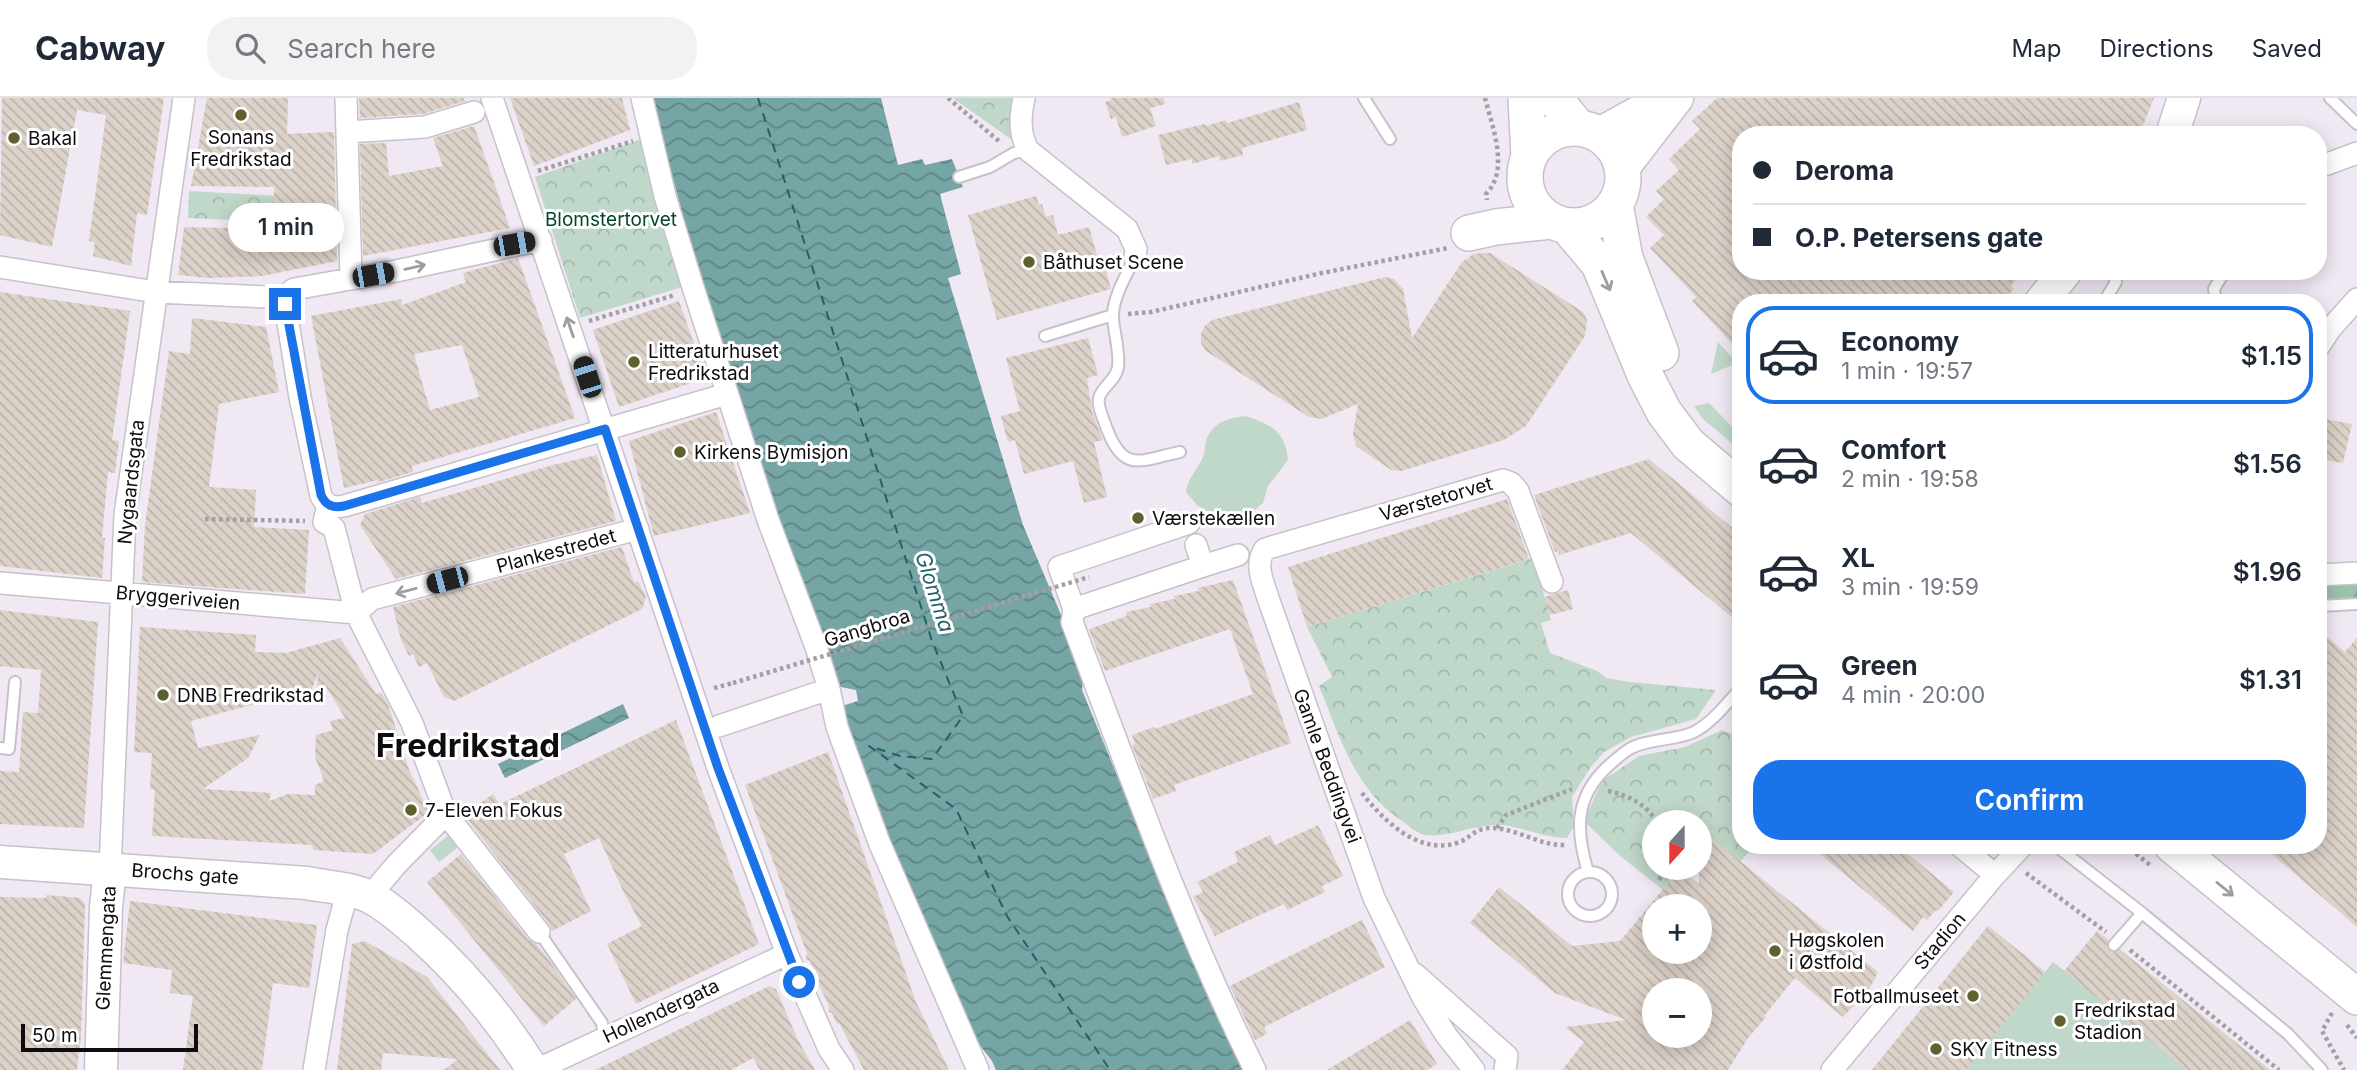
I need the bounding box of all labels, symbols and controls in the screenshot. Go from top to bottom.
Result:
search box [207,17,697,80]
text: Cabway [35,28,165,68]
icon: search [231,29,269,67]
text: Search here [287,33,436,64]
text: Map [2012,34,2061,63]
text: Directions [2099,34,2214,63]
text: Saved [2252,34,2322,63]
marker: Sonans Fredrikstad [233,107,249,123]
place label: Sonans Fredrikstad [190,126,292,171]
place label: Bakal [28,127,77,150]
marker: Bakal [6,130,22,146]
text: Deroma [1795,155,1894,186]
callout: 1 min [227,202,343,252]
park label: Blomstertorvet [545,208,677,231]
text: 1 min [258,213,314,241]
text: O.P. Petersens gate [1795,222,2043,253]
car [492,230,537,258]
place label: Båthuset Scene [1043,251,1184,274]
marker: Båthuset Scene [1021,254,1037,270]
one-way arrow [403,259,426,273]
car [351,261,396,289]
one-way arrow [1600,270,1613,291]
route end [269,288,301,320]
one-way arrow [563,317,575,339]
icon: car [1757,324,1820,387]
text: Economy [1841,326,1959,357]
place label: Litteraturhuset Fredrikstad [648,340,779,385]
text: $1.15 [2241,340,2302,371]
car [571,354,604,400]
marker: Litteraturhuset Fredrikstad [626,354,642,370]
text: 1 min · 19:57 [1841,357,1973,385]
street label: Nygaardsgata [113,418,149,546]
icon: car [1757,432,1820,495]
text: Comfort [1841,434,1946,465]
place label: Kirkens Bymisjon [694,441,848,464]
marker: Kirkens Bymisjon [672,444,688,460]
text: $1.56 [2233,448,2302,479]
text: 2 min · 19:58 [1841,465,1979,493]
street label: Værstetorvet [1377,472,1495,526]
place label: Værstekællen [1152,507,1275,530]
marker: Værstekællen [1130,510,1146,526]
street label: Plankestredet [494,524,618,578]
icon: car [1757,540,1820,603]
text: XL [1841,542,1875,573]
water label: Glomma [910,549,960,635]
text: $1.96 [2233,556,2302,587]
car [424,564,471,596]
text: 3 min · 19:59 [1841,573,1979,601]
street label: Bryggeriveien [115,581,241,615]
one-way arrow [395,585,417,598]
street label: Gangbroa [821,604,913,652]
icon: car [1757,648,1820,711]
text: Green [1841,650,1918,681]
text: $1.31 [2239,664,2302,695]
text: 4 min · 20:00 [1841,681,1985,709]
place label: DNB Fredrikstad [177,684,324,707]
street label: Gamle Beddingvei [1288,686,1366,846]
marker: DNB Fredrikstad [155,687,171,703]
district label: Fredrikstad [376,725,560,765]
button: Confirm [1753,760,2306,840]
place label: 7-Eleven Fokus [425,799,563,822]
marker: 7-Eleven Fokus [403,802,419,818]
north arrow [1642,810,1712,880]
map controls [1642,810,1712,1048]
street label: Brochs gate [131,859,239,889]
one-way arrow [2215,881,2233,896]
street label: Glemmengata [91,885,121,1011]
button: + [1642,894,1712,964]
street label: Stadion [1909,908,1971,974]
place label: Høgskolen i Østfold [1789,929,1885,974]
marker: Høgskolen i Østfold [1767,943,1783,959]
route start [783,966,815,998]
street label: Hollendergata [599,974,723,1048]
button: − [1642,978,1712,1048]
place label: Fotballmuseet [1833,985,1959,1008]
marker: Fotballmuseet [1965,988,1981,1004]
place label: Fredrikstad Stadion [2074,999,2175,1044]
marker: Fredrikstad Stadion [2052,1013,2068,1029]
scale bar [21,1021,198,1053]
text: 50 m [32,1024,78,1047]
place label: SKY Fitness [1950,1038,2058,1061]
marker: SKY Fitness [1928,1041,1944,1057]

